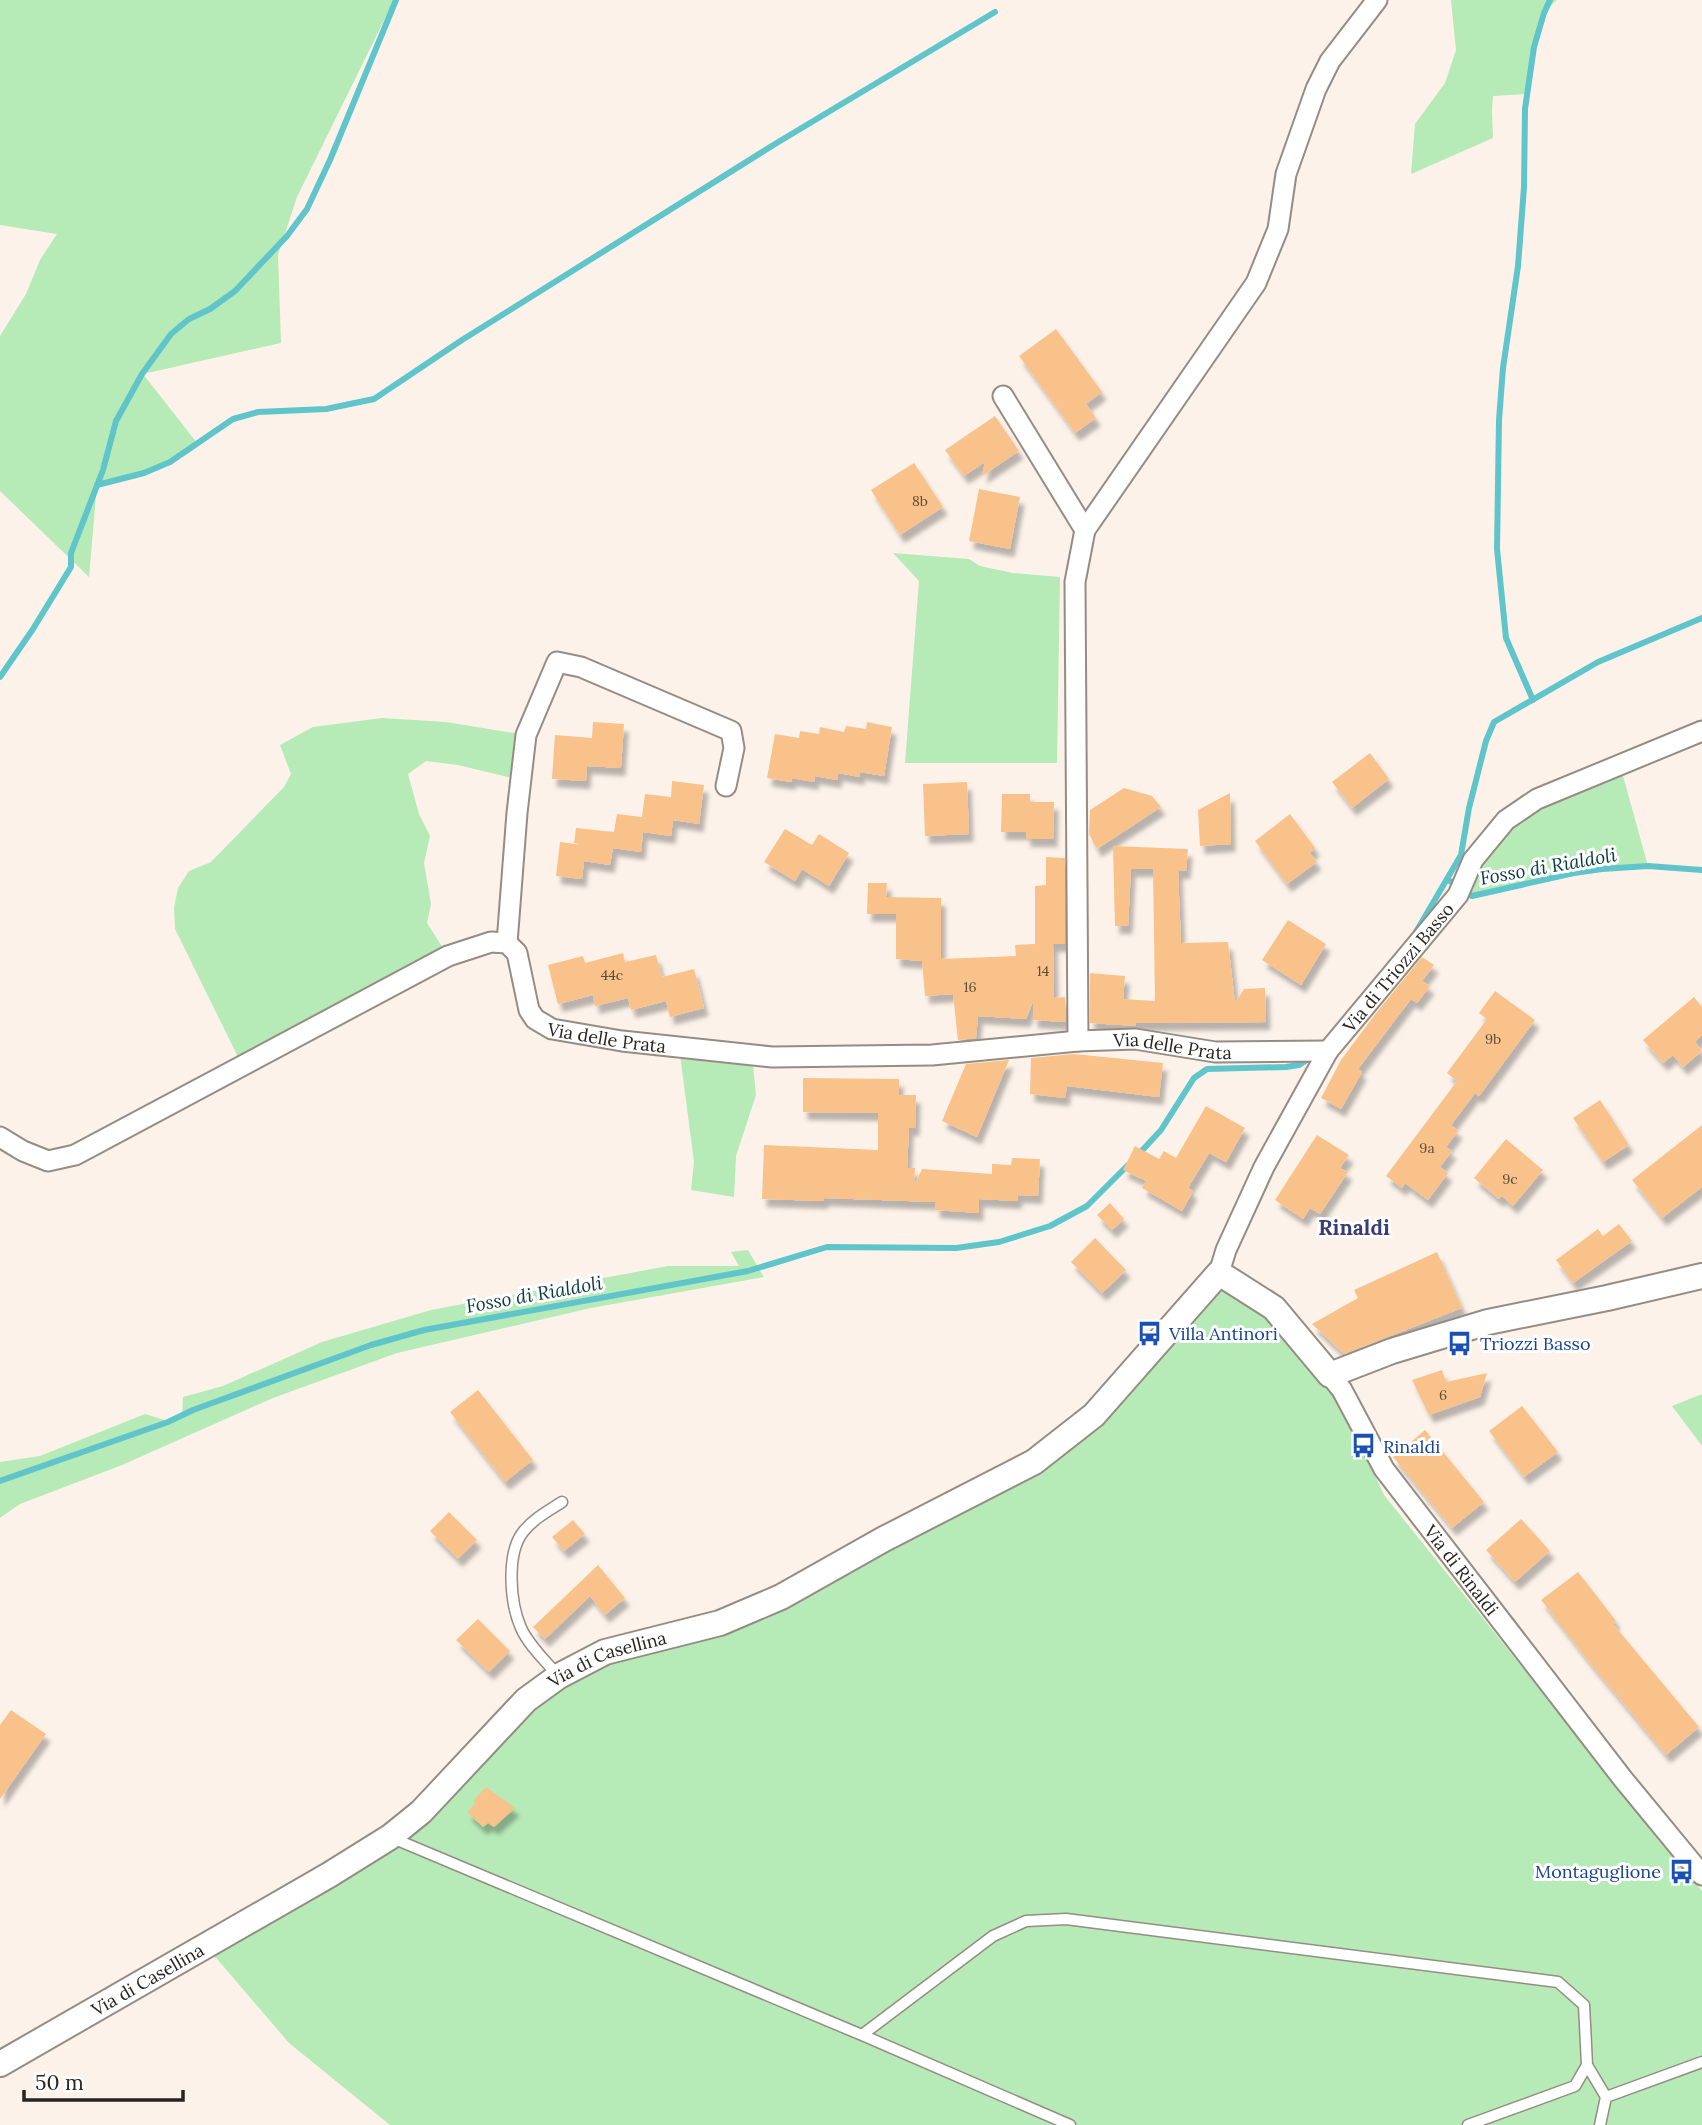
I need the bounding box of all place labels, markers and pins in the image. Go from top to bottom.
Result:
bus stop icon: Villa Antinori [1135,1319,1163,1347]
place label: Villa Antinori [1168,1322,1278,1345]
bus stop icon: Triozzi Basso [1446,1329,1474,1357]
place label: Triozzi Basso [1480,1332,1590,1355]
bus stop icon: Rinaldi [1349,1432,1377,1460]
place label: Rinaldi [1383,1435,1440,1458]
bus stop icon: Montaguglione [1667,1857,1695,1885]
place label: Montaguglione [1535,1860,1661,1883]

